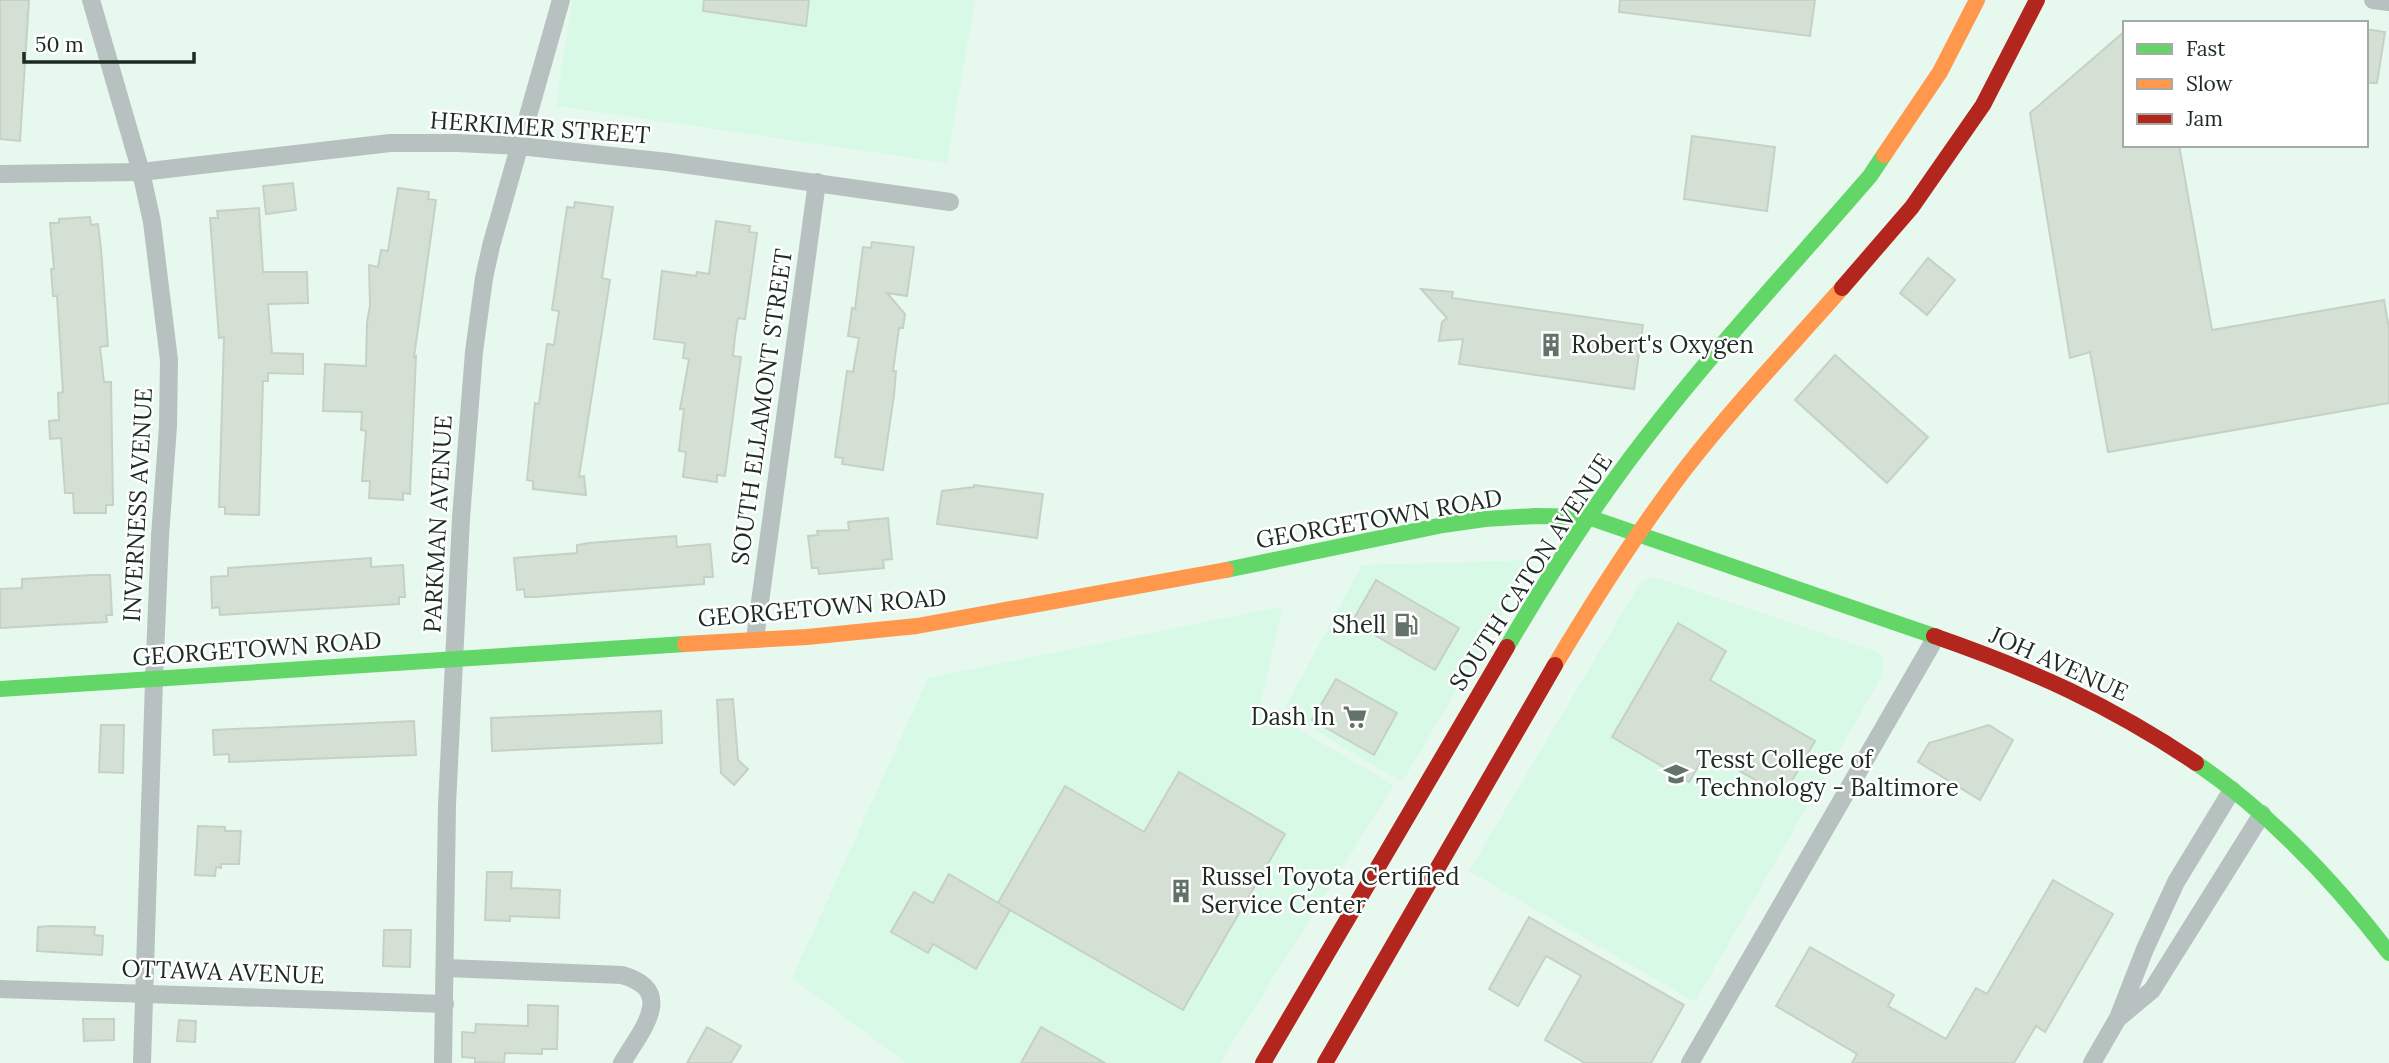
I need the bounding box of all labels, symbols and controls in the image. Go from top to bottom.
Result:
scale bar [24,21,194,65]
legend [2123,21,2368,147]
text: 50 m [35,31,84,58]
text: Fast [2186,35,2226,62]
text: Slow [2186,70,2233,97]
street label: HERKIMER STREET [429,104,651,151]
text: Jam [2185,105,2223,132]
street label: SOUTH ELLAMONT STREET [724,247,799,567]
place label: Robert's Oxygen [1571,329,1754,360]
building icon: Robert's Oxygen [1537,331,1565,359]
street label: INVERNESS AVENUE [116,387,159,623]
street label: PARKMAN AVENUE [416,414,459,634]
street label: SOUTH CATON AVENUE [1442,447,1619,696]
street label: GEORGETOWN ROAD [1253,482,1504,555]
street label: GEORGETOWN ROAD [696,581,948,634]
place label: Shell [1332,609,1386,640]
fuel station icon: Shell [1392,611,1420,639]
street label: JOH AVENUE [1984,619,2133,708]
street label: GEORGETOWN ROAD [131,624,383,673]
place label: Dash In [1251,701,1335,732]
supermarket icon: Dash In [1341,703,1369,731]
place label: Tesst College of Technology - Baltimore [1696,744,1959,803]
school or university icon: Tesst College of Technology - Baltimore [1662,760,1690,788]
place label: Russel Toyota Certified Service Center [1201,861,1460,920]
building icon: Russel Toyota Certified Service Center [1167,877,1195,905]
street label: OTTAWA AVENUE [121,952,325,991]

